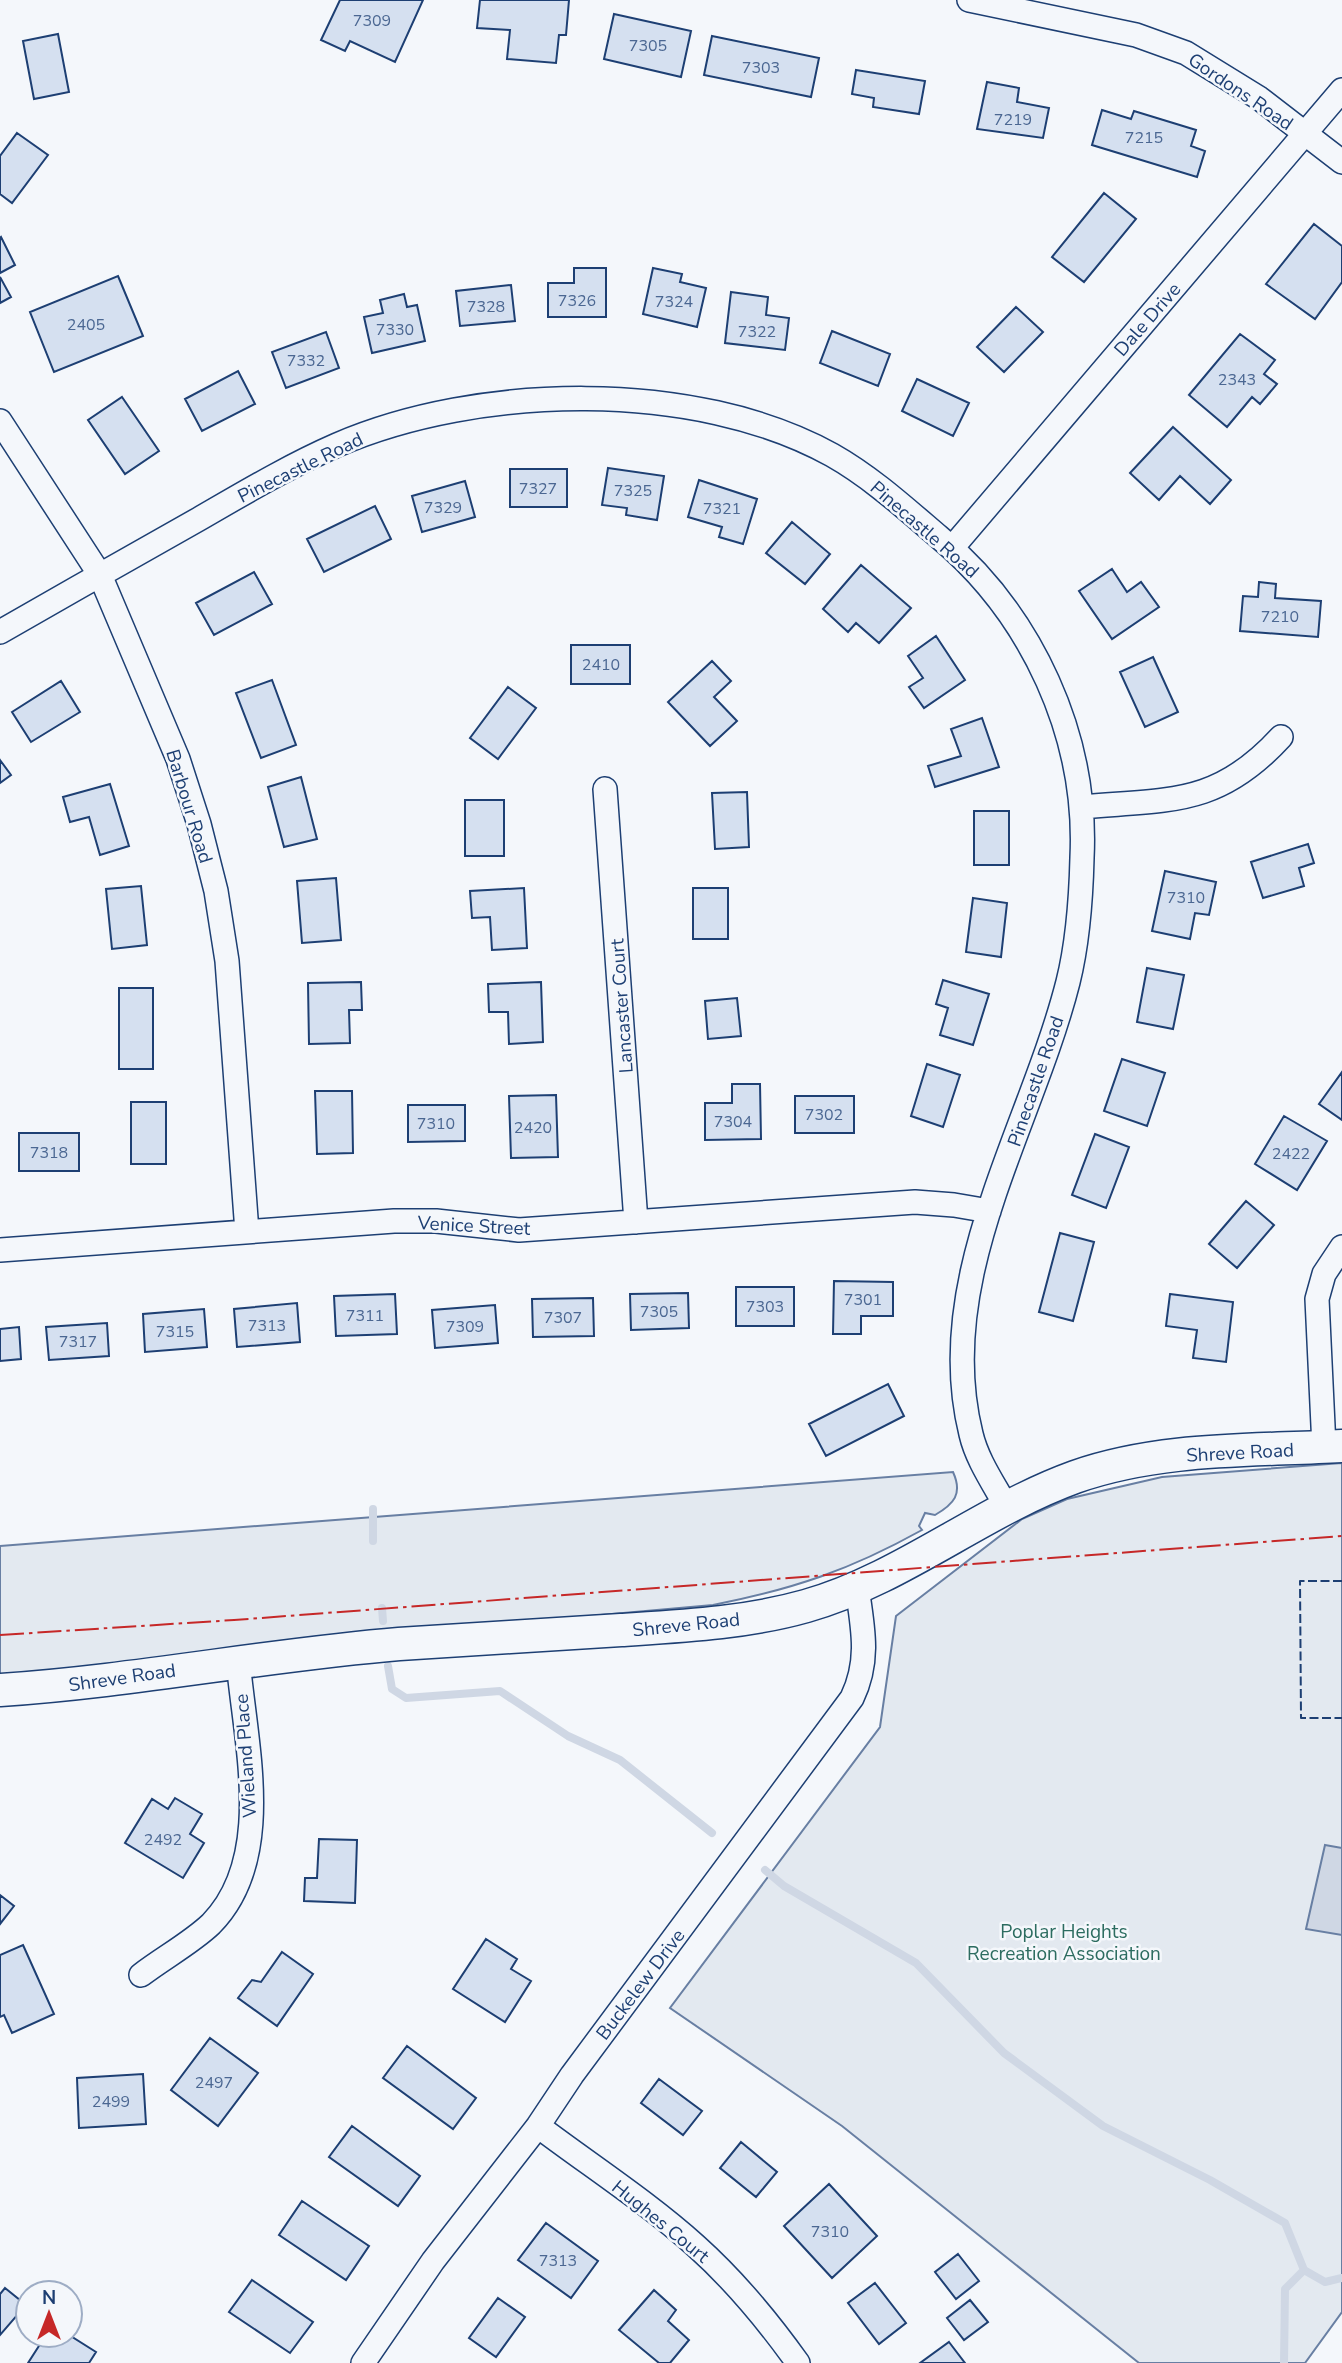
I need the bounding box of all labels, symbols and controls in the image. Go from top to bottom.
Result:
house number: 7309 [353,10,391,32]
house number: 7305 [629,35,667,57]
street label: Gordons Road [1183,47,1298,137]
house number: 7303 [742,57,780,79]
house number: 7219 [994,109,1032,131]
house number: 7215 [1125,127,1163,149]
street label: Dale Drive [1109,277,1187,362]
house number: 7326 [558,290,596,312]
house number: 7324 [655,291,694,313]
house number: 7328 [467,296,505,318]
house number: 2405 [67,314,105,336]
house number: 7330 [376,319,414,341]
house number: 7322 [738,321,776,343]
house number: 7332 [287,350,325,372]
house number: 2343 [1218,369,1256,391]
street label: Pinecastle Road [233,426,368,510]
street label: Pinecastle Road [864,475,984,584]
house number: 7327 [519,478,557,500]
house number: 7325 [614,480,652,502]
house number: 7329 [424,497,462,519]
house number: 7321 [703,498,741,520]
house number: 7210 [1261,606,1299,628]
house number: 2410 [582,654,620,676]
street label: Barbour Road [159,746,219,866]
house number: 7310 [1167,887,1205,909]
street label: Lancaster Court [604,938,640,1074]
street label: Pinecastle Road [1001,1013,1070,1150]
house number: 7302 [805,1104,843,1126]
house number: 7304 [714,1111,753,1133]
house number: 7310 [417,1113,455,1135]
house number: 2420 [514,1117,552,1139]
house number: 7318 [30,1142,68,1164]
house number: 2422 [1272,1143,1310,1165]
street label: Venice Street [416,1210,531,1242]
house number: 7301 [844,1289,882,1311]
house number: 7303 [746,1296,784,1318]
house number: 7305 [640,1301,678,1323]
house number: 7311 [346,1305,384,1327]
house number: 7307 [544,1307,582,1329]
house number: 7313 [248,1315,286,1337]
house number: 7309 [446,1316,484,1338]
house number: 7315 [156,1321,194,1343]
house number: 7317 [59,1331,97,1353]
street label: Shreve Road [1185,1437,1295,1469]
street label: Shreve Road [631,1606,741,1644]
street label: Shreve Road [67,1658,177,1698]
street label: Wieland Place [229,1693,263,1819]
house number: 2492 [144,1829,182,1851]
park label: Poplar Heights Recreation Association [967,1919,1161,1967]
street label: Buckelew Drive [590,1924,691,2046]
house number: 2497 [195,2072,233,2094]
house number: 2499 [92,2091,130,2113]
street label: Hughes Court [606,2174,715,2269]
house number: 7310 [811,2221,849,2243]
house number: 7313 [539,2250,577,2272]
north arrow [14,2279,84,2349]
text: N [42,2285,56,2311]

